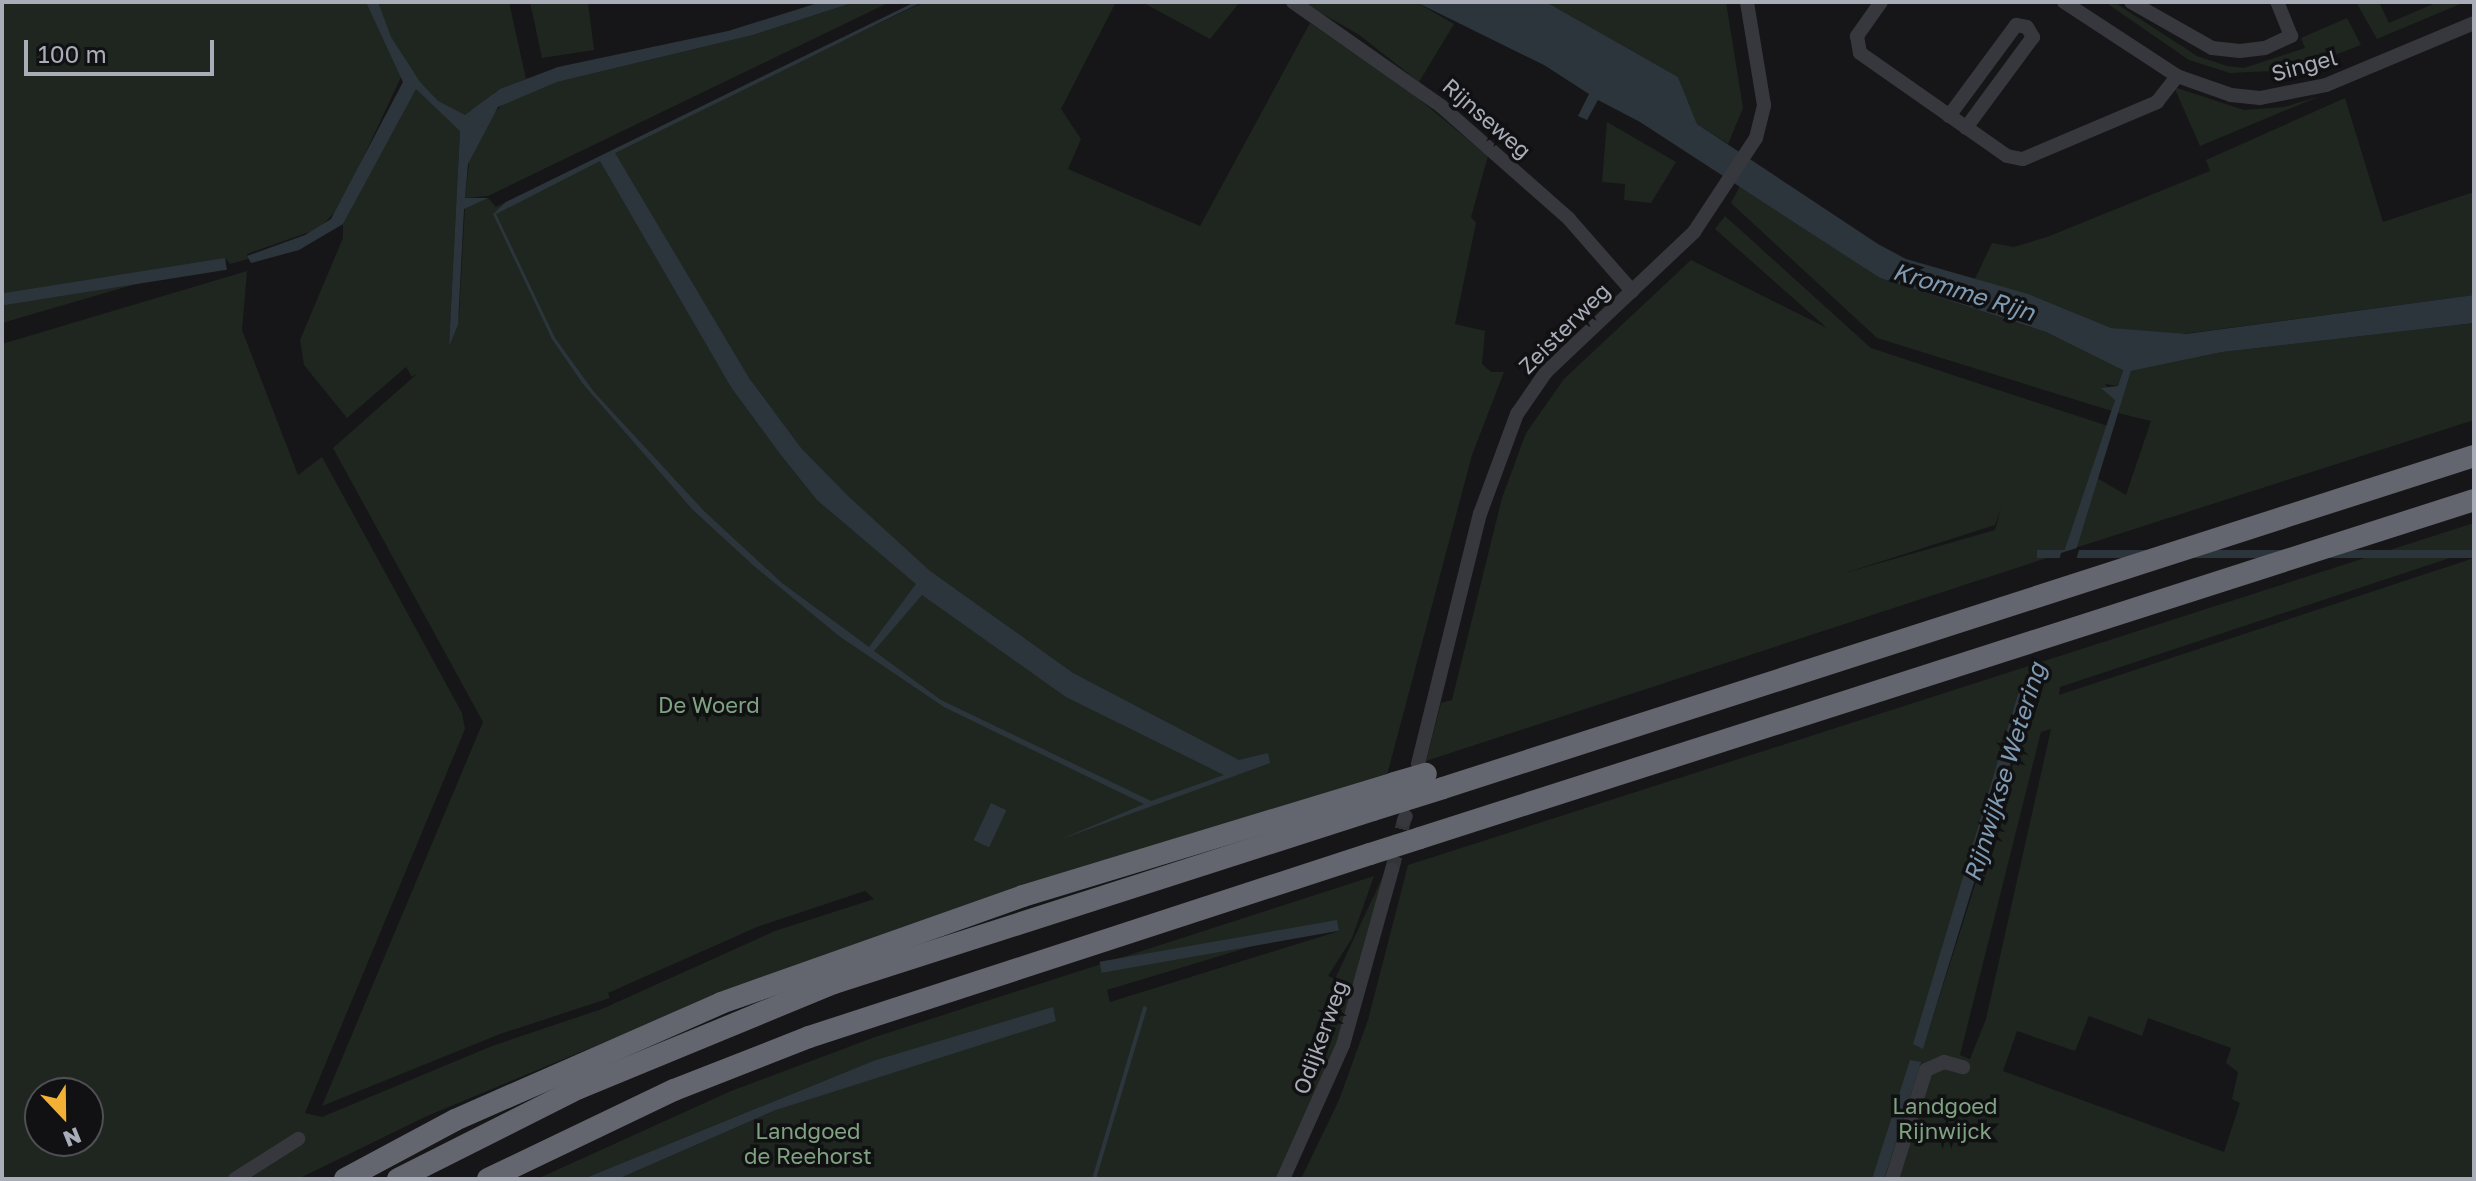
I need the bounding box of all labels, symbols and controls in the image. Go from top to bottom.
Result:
scale bar [28,24,218,74]
text: 100 m [38,39,107,68]
street label: Singel [2268,44,2340,86]
street label: Rijnseweg [1437,72,1537,164]
water label: Kromme Rijn [1890,256,2038,326]
street label: Zeisterweg [1513,277,1615,379]
water label: Rijnwijkse Wetering [1957,659,2051,885]
park label: De Woerd [658,692,760,718]
street label: Odijkerweg [1287,976,1353,1098]
north arrow [24,1077,104,1157]
park label: Landgoed Rijnwijck [1892,1092,1998,1144]
park label: Landgoed de Reehorst [744,1117,872,1168]
text: N [60,1122,85,1154]

